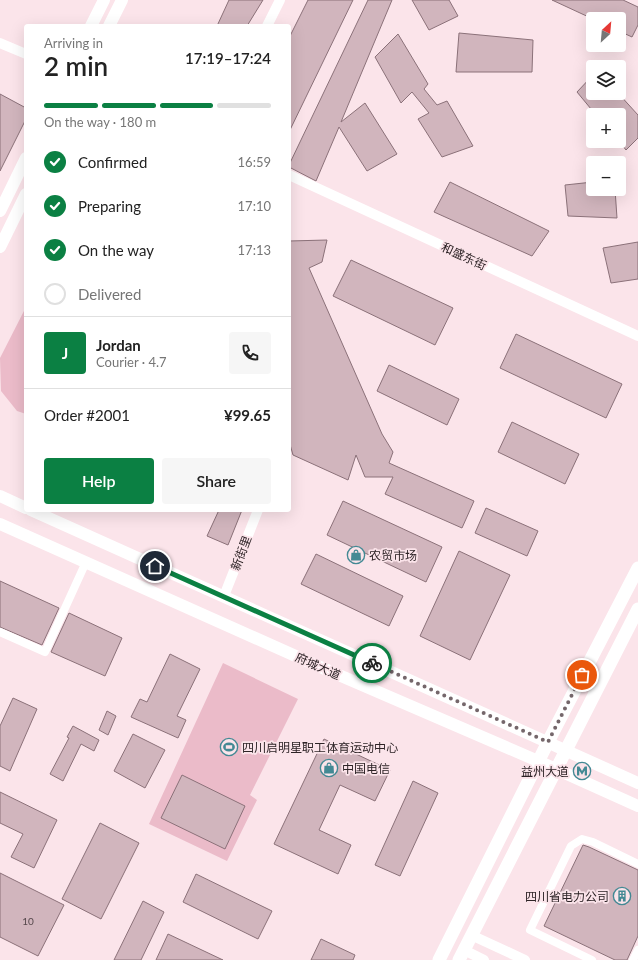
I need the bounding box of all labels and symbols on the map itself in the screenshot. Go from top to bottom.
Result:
north arrow [586,12,626,52]
street label: 和盛东街 [439,239,489,273]
street label: 新街里 [228,534,254,572]
shop icon: 农贸市场 [346,545,366,565]
place label: 农贸市场 [369,548,417,563]
pin [138,549,172,583]
courier [352,643,392,683]
street label: 府城大道 [293,649,343,683]
pin [565,658,599,692]
sports icon: 四川启明星职工体育运动中心 [219,737,239,757]
place label: 四川启明星职工体育运动中心 [242,740,398,755]
shop icon: 中国电信 [319,758,339,778]
place label: 中国电信 [342,761,390,776]
metro station icon: 益州大道 [572,761,592,781]
place label: 益州大道 [521,764,569,779]
building icon: 四川省电力公司 [612,886,632,906]
place label: 四川省电力公司 [525,889,609,904]
house number: 10 [22,915,34,927]

